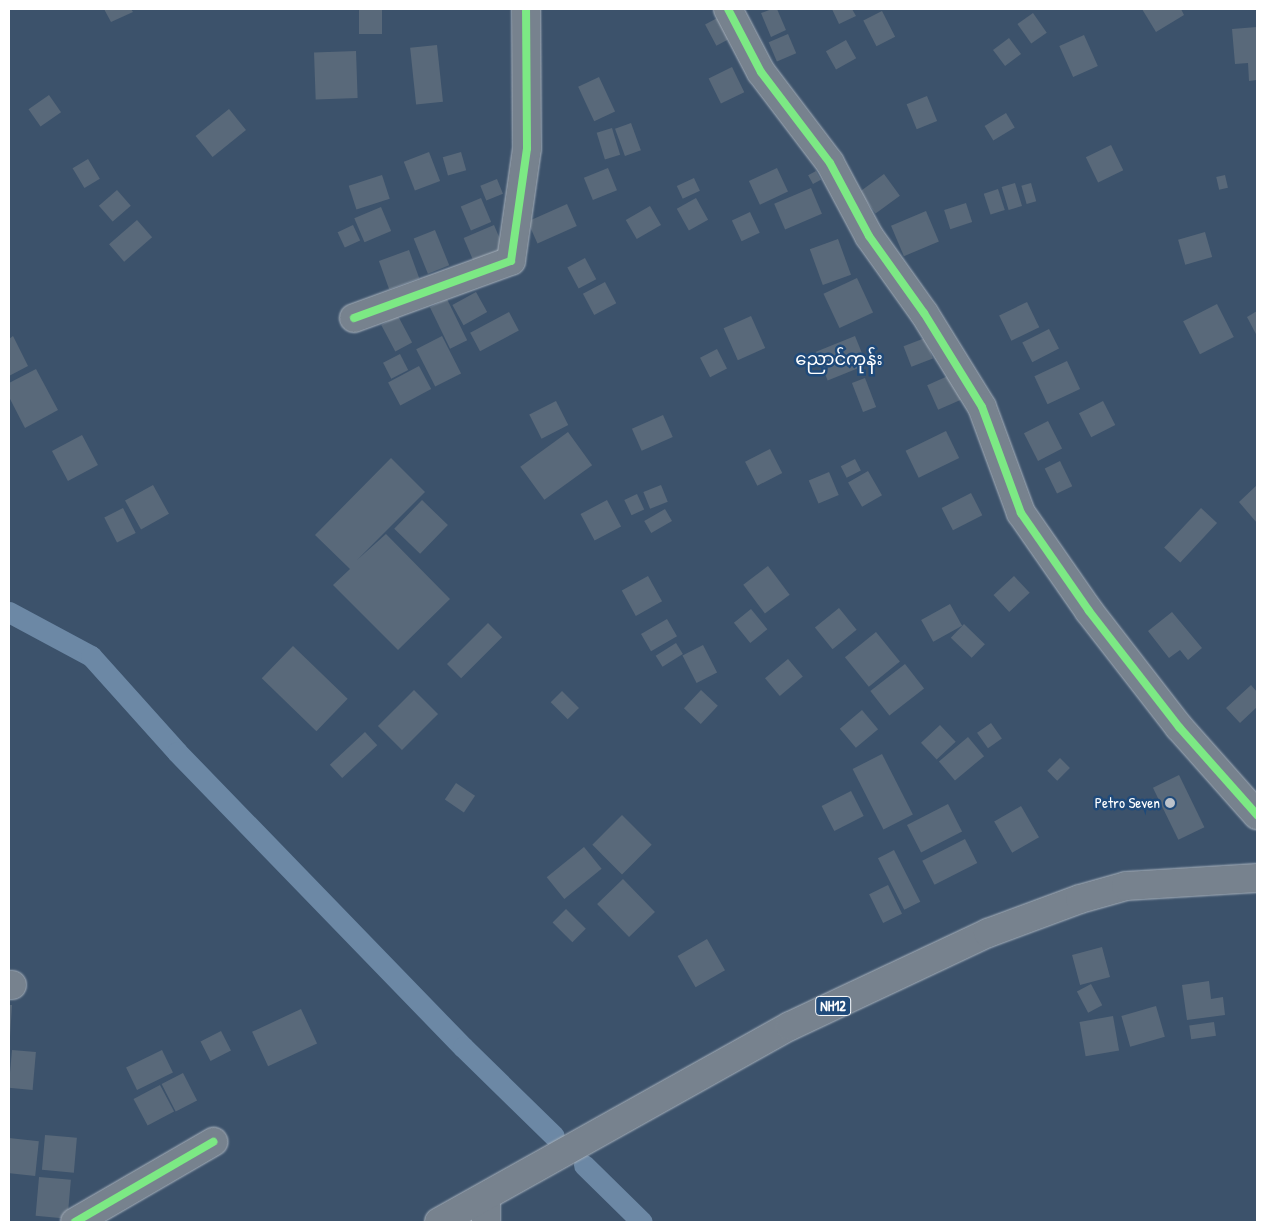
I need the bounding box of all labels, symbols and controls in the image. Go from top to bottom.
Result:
district label: ညောင်ကုန်း [795,348,883,370]
place label: Petro Seven [1095,794,1160,812]
marker: Petro Seven [1164,797,1176,809]
road number: NH12 [814,994,852,1018]

